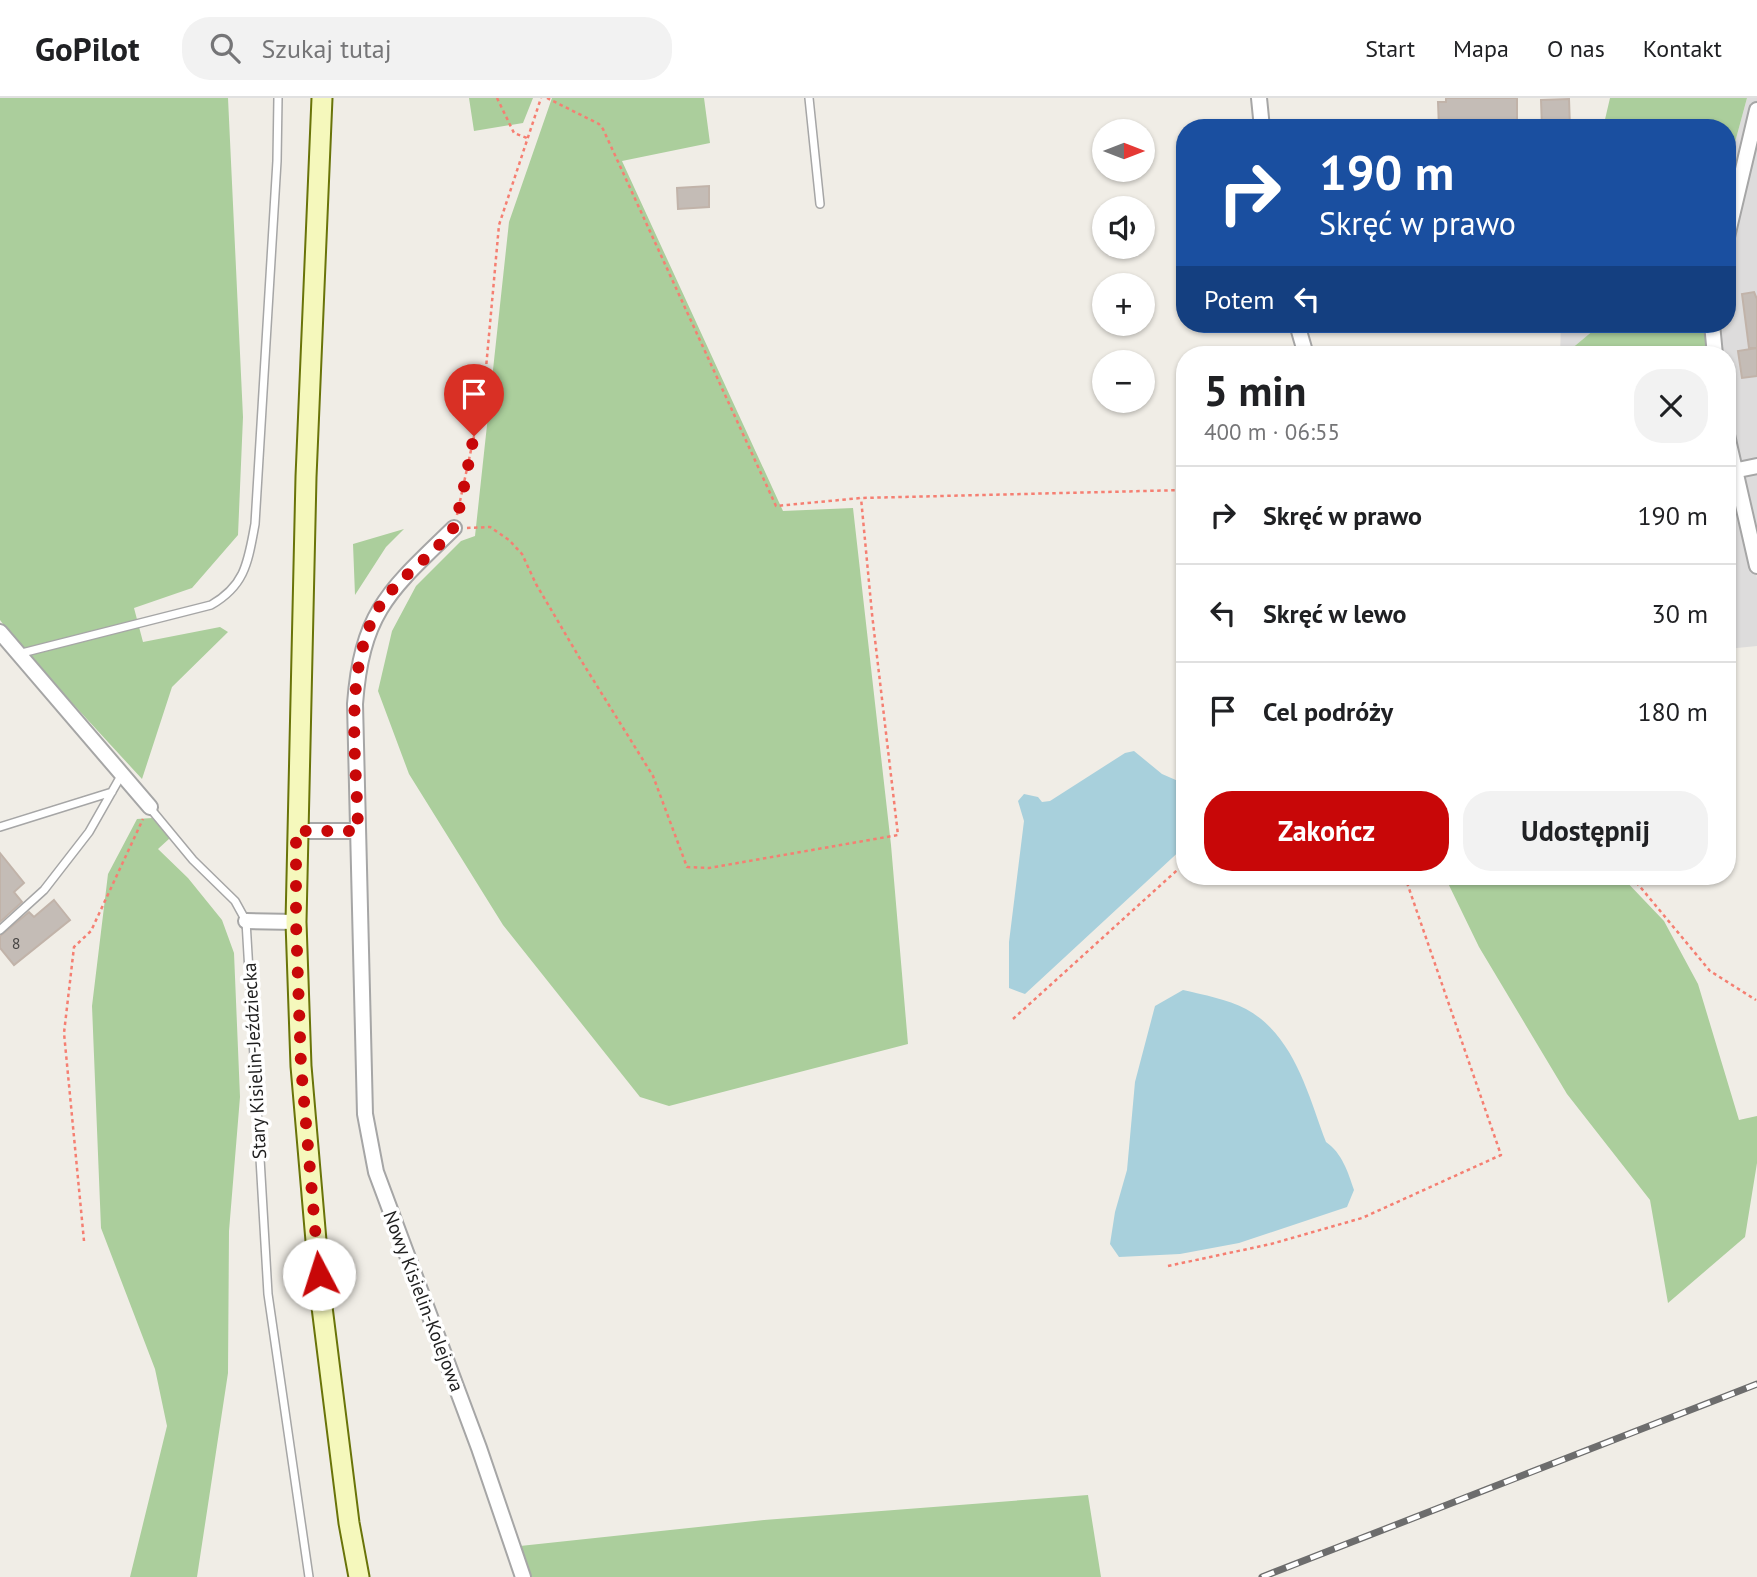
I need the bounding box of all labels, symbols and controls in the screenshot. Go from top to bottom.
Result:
search box [182,17,672,80]
text: GoPilot [35,27,140,70]
icon: search [206,29,244,67]
text: Szukaj tutaj [262,32,392,65]
text: Start [1365,33,1415,64]
text: Mapa [1453,33,1509,64]
text: O nas [1547,33,1605,64]
text: Kontakt [1643,33,1722,64]
north arrow [1092,119,1155,182]
map controls [1092,119,1155,413]
text: 190 m [1319,140,1454,204]
icon: right [1204,147,1295,238]
button: sound [1092,196,1155,259]
text: Skręć w prawo [1319,202,1516,244]
button: + [1092,273,1155,336]
icon: left [1288,280,1326,318]
text: Potem [1204,283,1274,316]
button: − [1092,350,1155,413]
text: 5 min [1204,363,1306,418]
pin [444,364,504,436]
button: close [1634,369,1708,443]
icon: arrive [455,375,493,413]
text: 400 m · 06:55 [1204,417,1340,446]
icon: right [1204,496,1242,534]
text: Skręć w prawo [1263,499,1422,532]
text: 190 m [1637,499,1708,532]
icon: left [1204,594,1242,632]
text: Skręć w lewo [1263,597,1407,630]
text: 30 m [1652,597,1708,630]
icon: arrive [1204,692,1242,730]
text: Cel podróży [1263,695,1393,728]
text: 180 m [1637,695,1708,728]
button: Zakończ [1204,791,1449,871]
button: Udostępnij [1463,791,1708,871]
house number: 8 [12,933,20,953]
street label: Stary Kisielin-Jeździecka [237,962,271,1160]
street label: Nowy Kisielin-Kolejowa [378,1207,470,1395]
position arrow [282,1237,356,1311]

